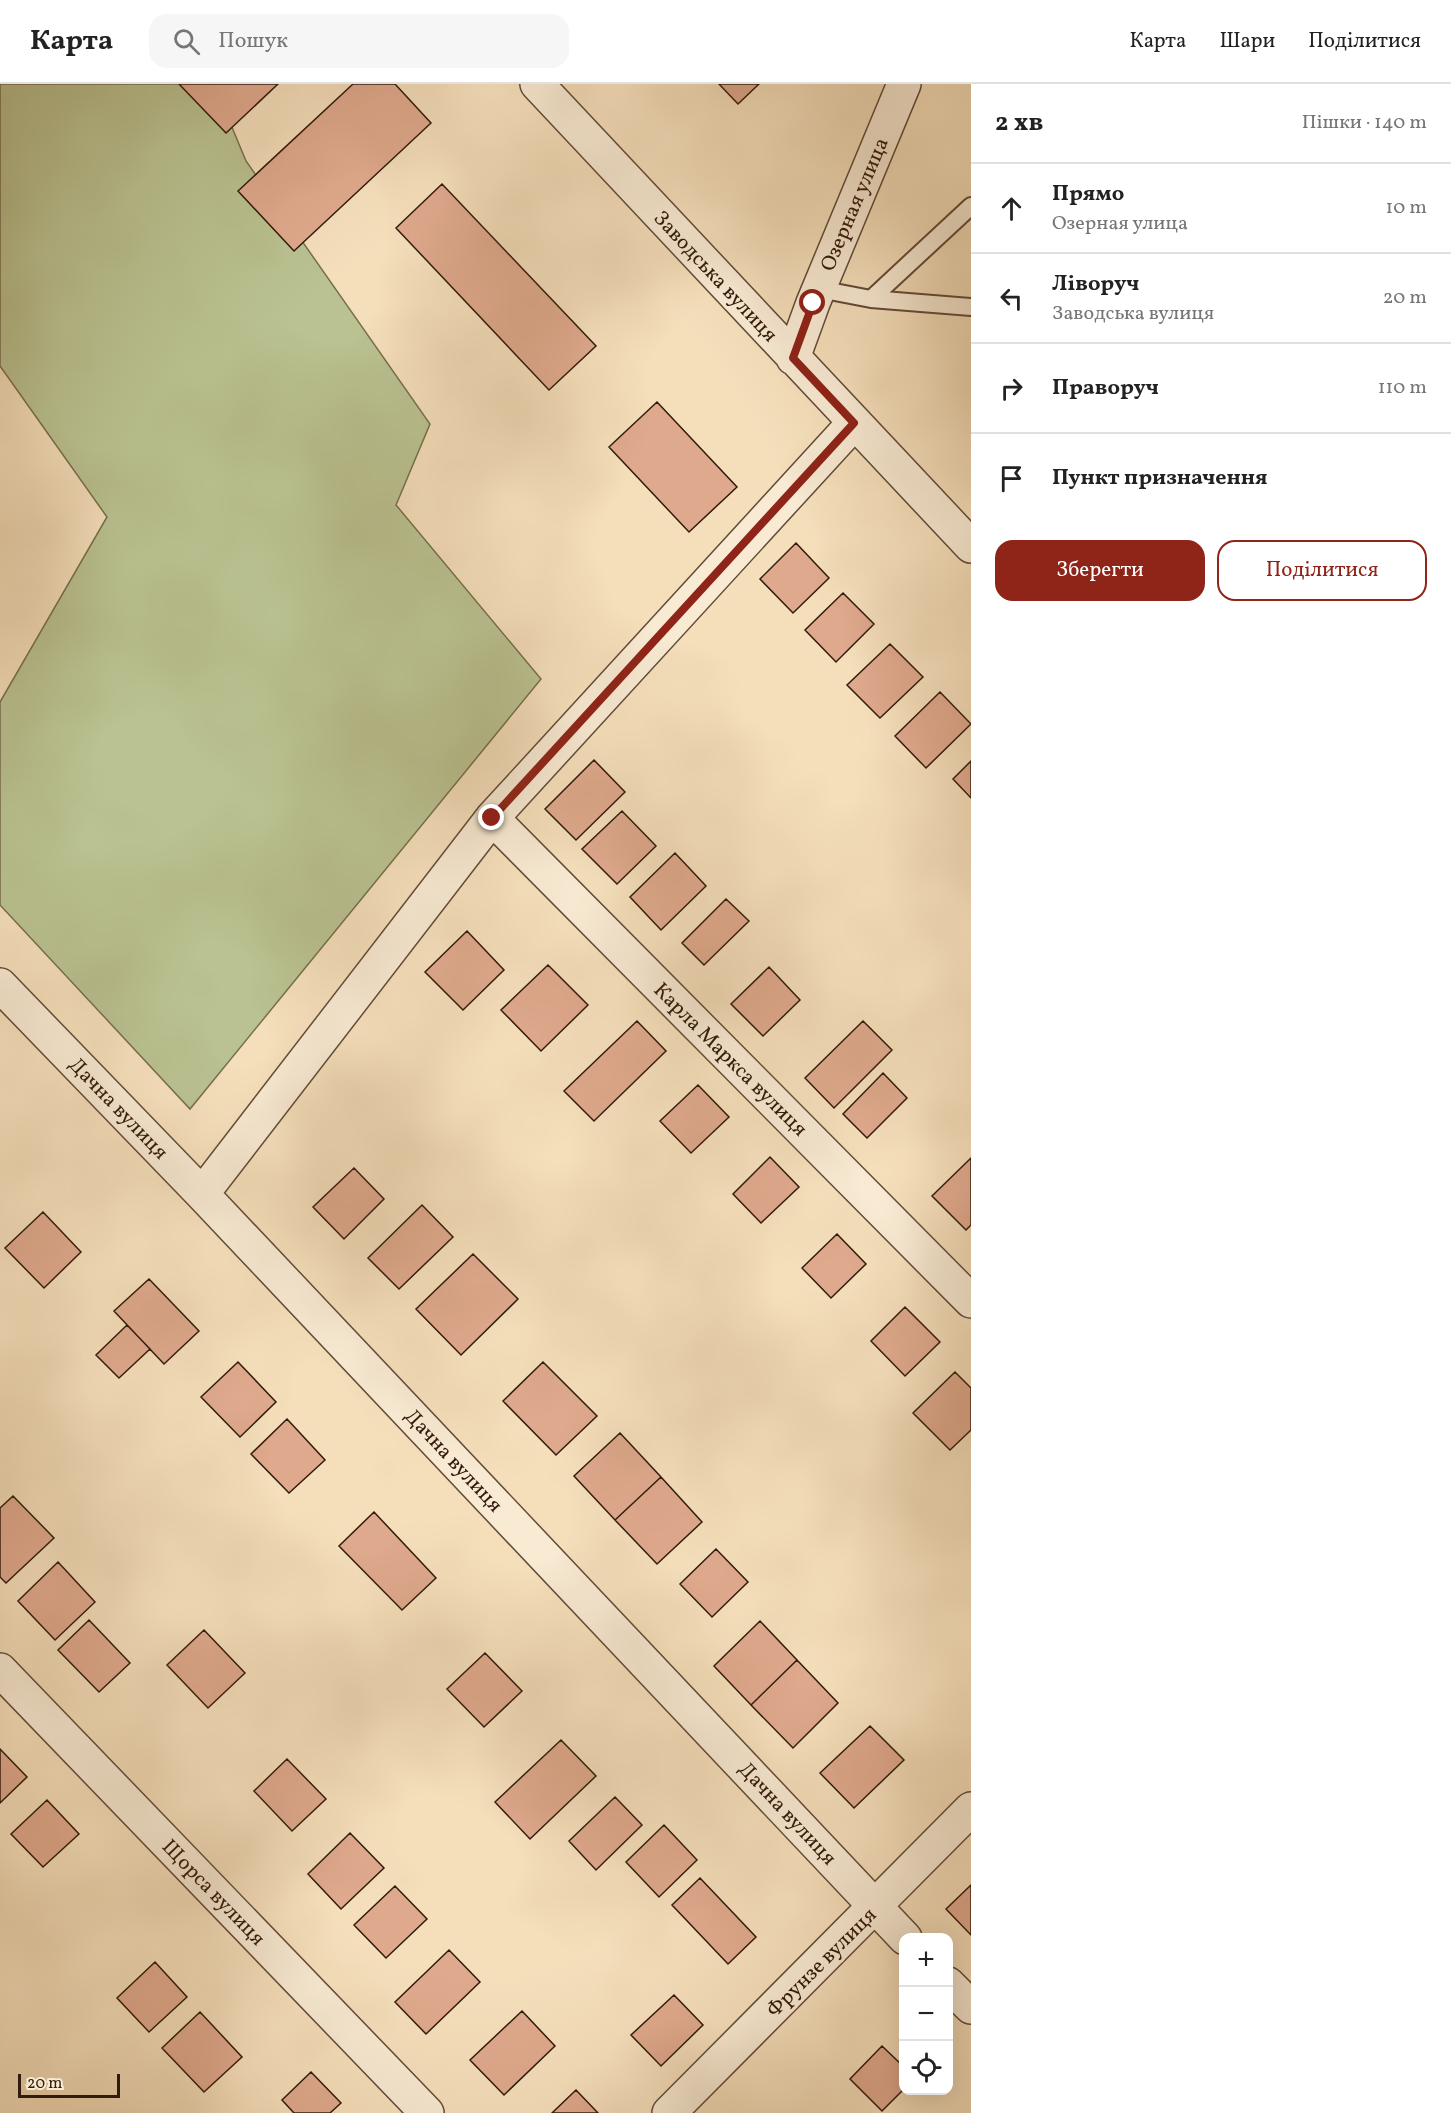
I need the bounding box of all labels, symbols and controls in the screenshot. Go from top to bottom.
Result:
search box [149,14,569,68]
text: Карта [30,22,113,61]
icon: search [170,25,203,58]
text: Пошук [218,26,288,57]
text: Карта [1129,27,1186,56]
text: Шари [1219,27,1275,56]
text: Поділитися [1308,27,1421,56]
text: 2 хв [995,105,1043,141]
text: Пішки · 140 m [1302,109,1427,137]
street label: Озерная улица [814,133,897,276]
text: Прямо [1052,179,1124,210]
icon: ahead [995,192,1028,225]
text: 10 m [1386,194,1427,222]
street label: Заводська вулиця [646,205,784,349]
text: Озерная улица [1052,210,1188,238]
text: Ліворуч [1052,269,1139,300]
icon: left [995,282,1028,315]
text: 20 m [1383,284,1427,312]
route start [799,289,825,315]
text: Заводська вулиця [1052,300,1214,328]
icon: right [995,372,1028,405]
text: Праворуч [1052,373,1159,404]
text: 110 m [1378,374,1427,402]
icon: arrive [995,462,1028,495]
text: Пункт призначення [1052,463,1268,494]
button: Зберегти [995,540,1205,601]
button: Поділитися [1217,540,1427,601]
route end [478,804,504,830]
street label: Карла Маркса вулиця [646,977,814,1144]
street label: Дачна вулиця [62,1051,174,1167]
street label: Дачна вулиця [397,1403,509,1519]
street label: Дачна вулиця [731,1756,843,1872]
street label: Щорса вулиця [154,1833,271,1953]
street label: Фрунзе вулиця [761,1902,884,2025]
map controls [899,1933,953,2095]
button: + [899,1933,953,1987]
button: − [899,1987,953,2041]
button: locate [899,2041,953,2095]
scale bar [18,2071,120,2098]
text: 20 m [27,2073,62,2095]

